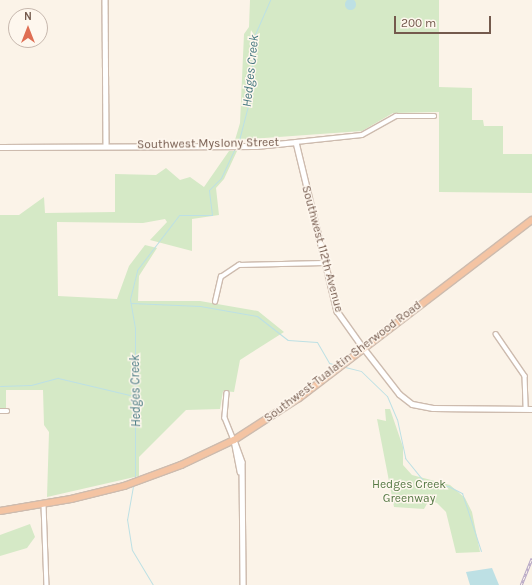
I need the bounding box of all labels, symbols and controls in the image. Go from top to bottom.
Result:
north arrow [8,8,48,48]
scale bar [396,8,493,34]
text: N [24,10,32,23]
text: 200 m [401,16,436,30]
water label: Hedges Creek [239,34,263,108]
street label: Southwest Myslony Street [137,136,279,152]
street label: Southwest 112th Avenue [298,184,346,314]
street label: Southwest Tualatin Sherwood Road [262,298,424,426]
water label: Hedges Creek [128,355,144,427]
park label: Hedges Creek Greenway [372,478,446,506]

